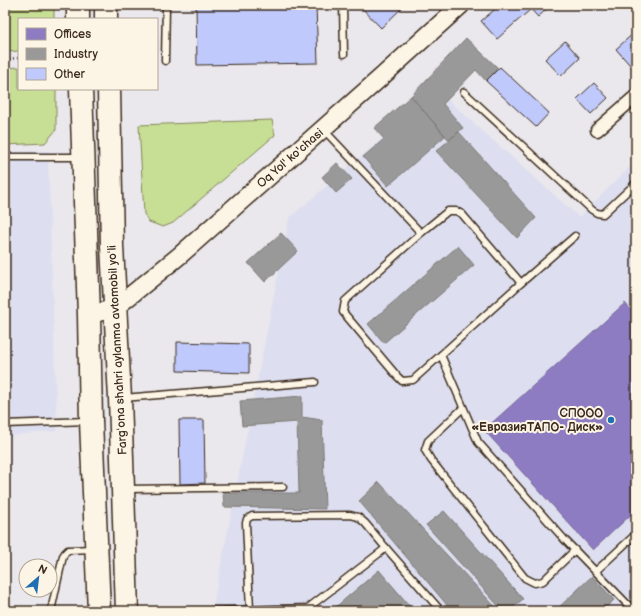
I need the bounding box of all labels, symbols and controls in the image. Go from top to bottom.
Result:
legend [18,18,158,90]
text: Offices [54,27,91,42]
text: Industry [54,47,99,62]
text: Other [54,67,86,82]
street label: Oq Yol' ko'chasi [254,125,327,191]
street label: Fargʻona shahri aylanma avtomobil yoʻli [105,244,130,455]
place label: СПООО «ЕвразияТАПО- Диск» [471,406,603,435]
marker: СПООО «ЕвразияТАПО- Диск» [606,415,616,425]
north arrow [18,558,58,598]
text: N [36,562,49,577]

